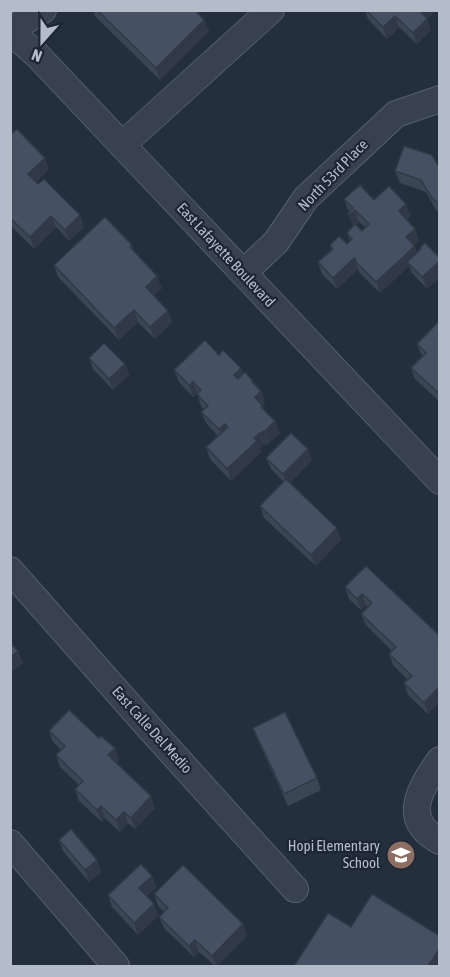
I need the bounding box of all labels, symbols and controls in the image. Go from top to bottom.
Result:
north arrow [12,12,72,72]
text: N [29,46,44,66]
street label: North 53rd Place [295,135,371,214]
street label: East Lafayette Boulevard [174,199,279,310]
street label: East Calle Del Medio [109,683,196,777]
place label: Hopi Elementary School [288,837,380,871]
school or university icon: Hopi Elementary School [385,839,417,871]

